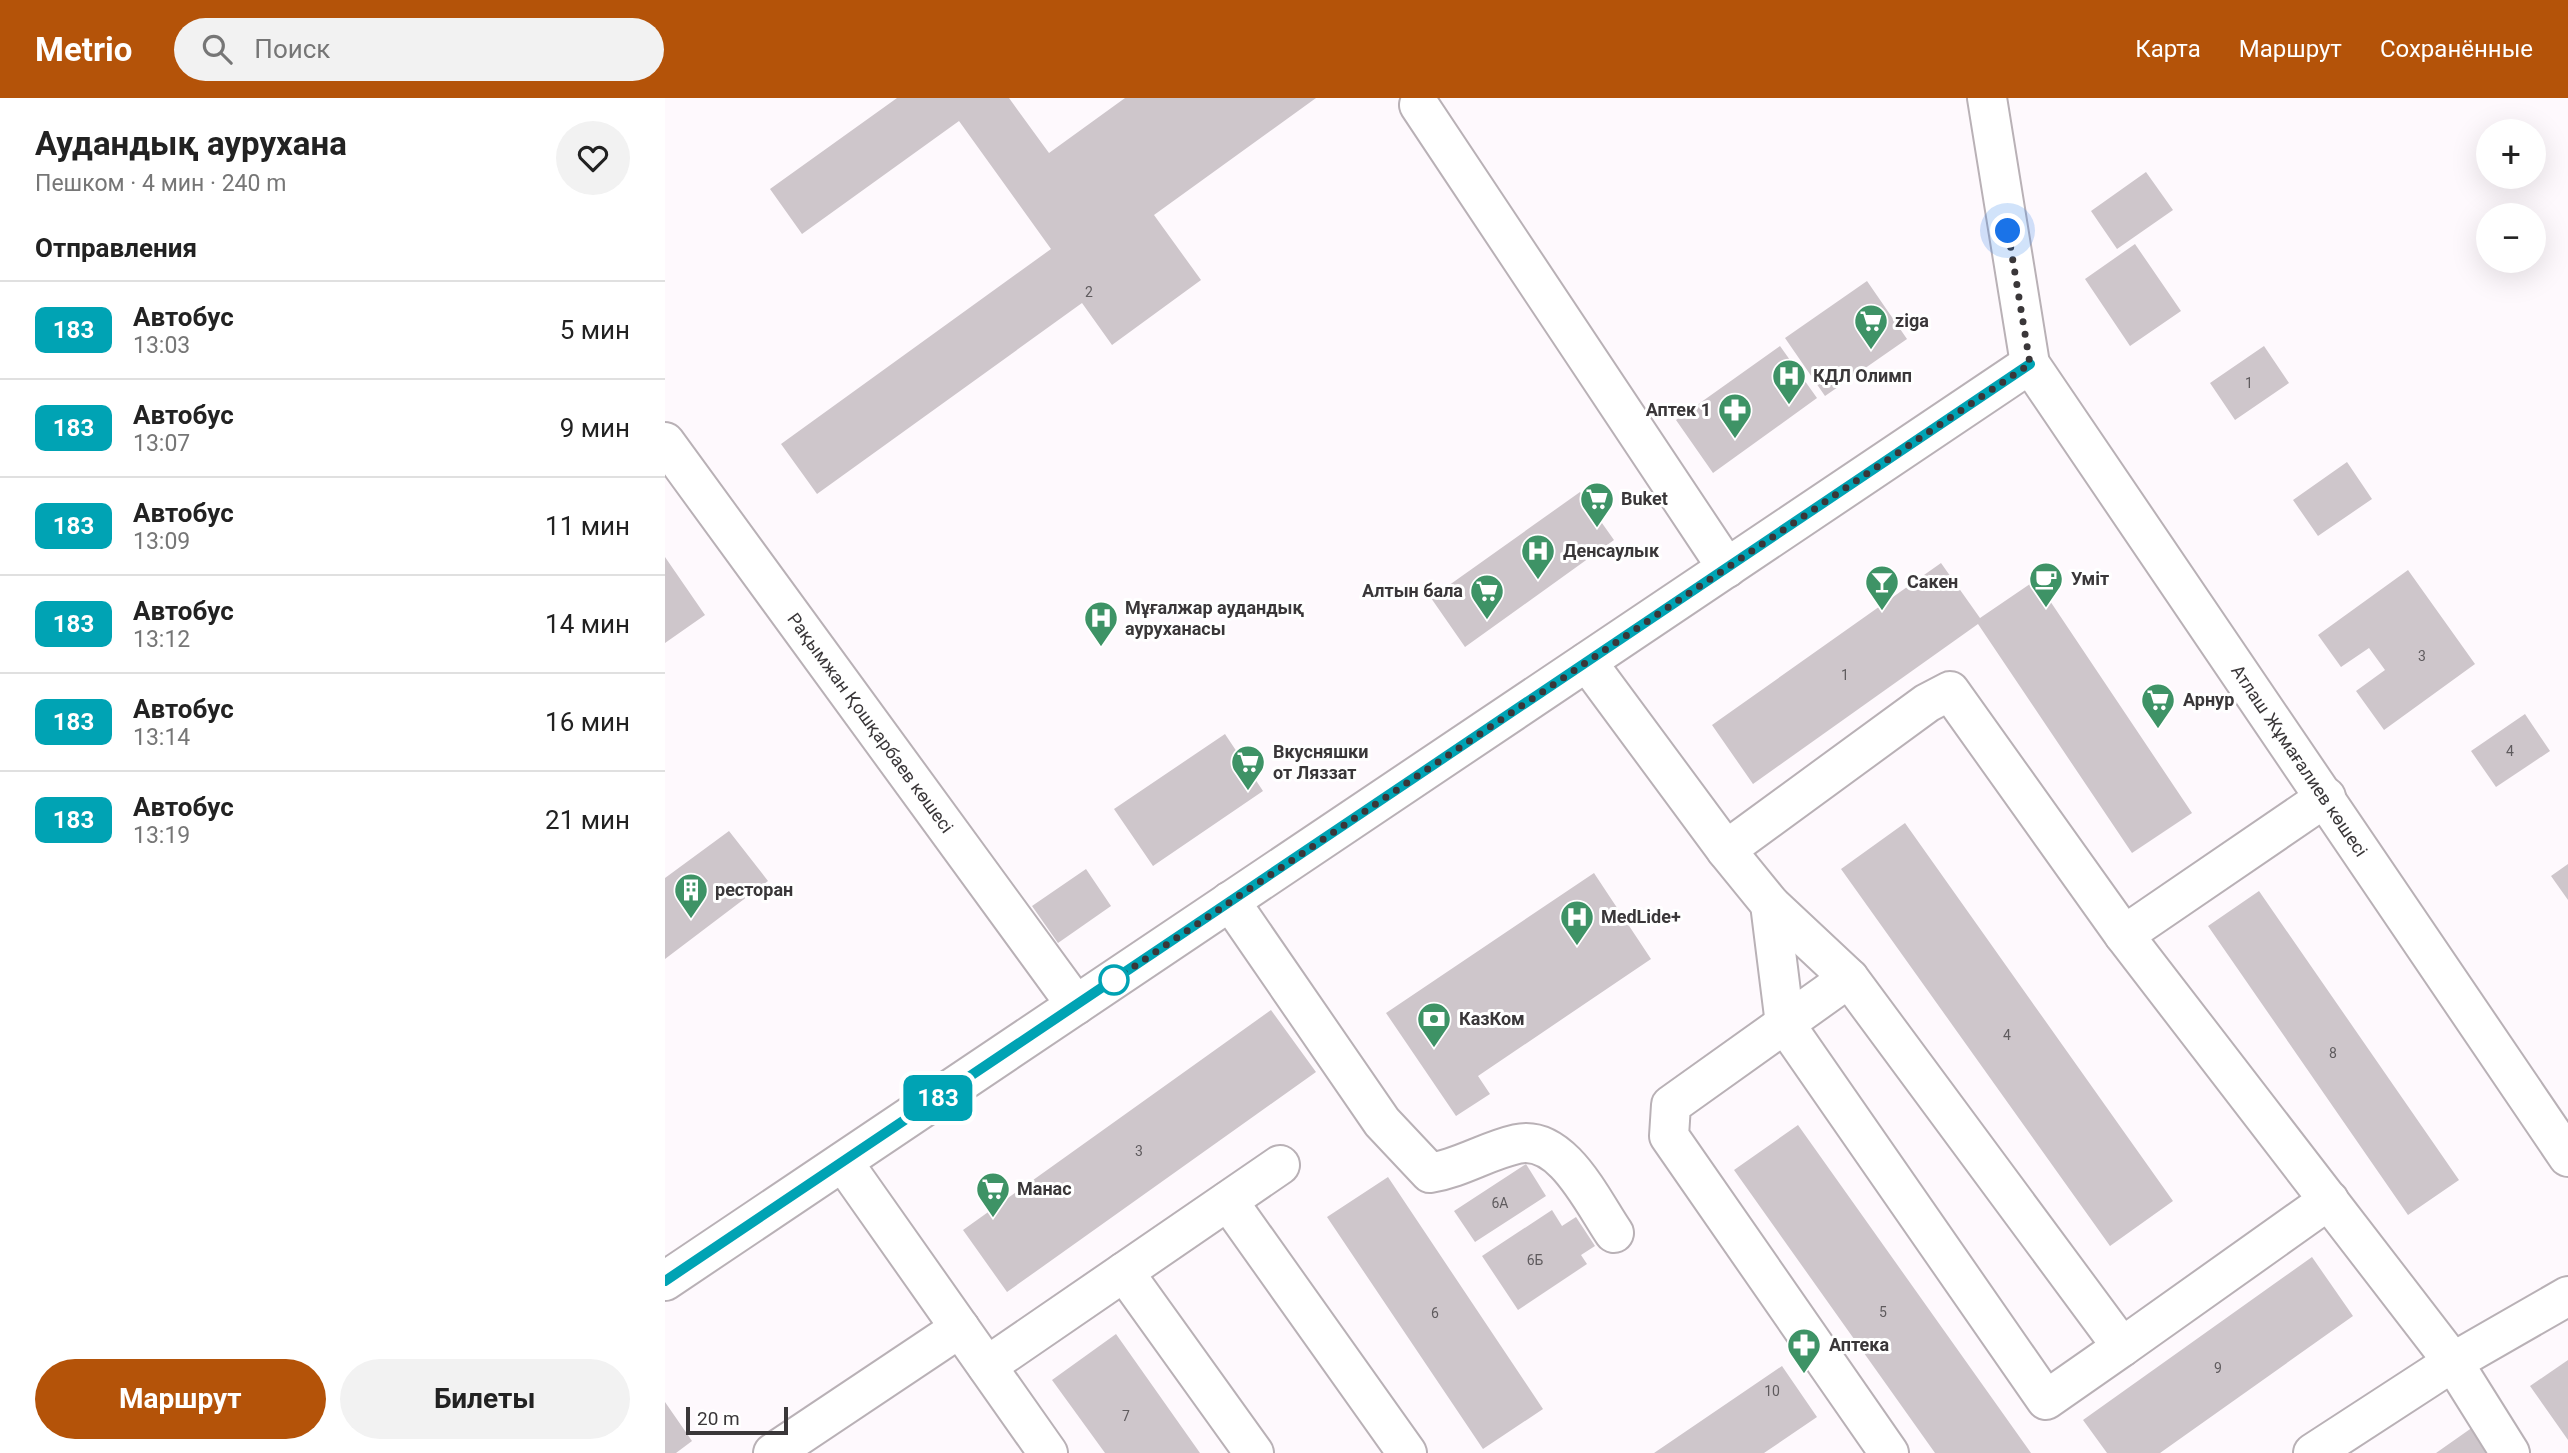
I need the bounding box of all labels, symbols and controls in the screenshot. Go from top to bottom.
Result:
search box [174,18,664,81]
text: Metrio [35,30,132,69]
icon: search [198,30,236,68]
text: Поиск [254,34,330,64]
text: Карта [2135,35,2201,63]
text: Маршрут [2239,35,2342,63]
text: Сохранённые [2380,35,2533,63]
map controls [2476,119,2546,273]
button: + [2476,119,2546,189]
button: heart [556,121,630,195]
text: Аудандық аурухана [35,124,347,163]
text: Пешком · 4 мин · 240 m [35,170,286,197]
button: − [2476,203,2546,273]
your location [1990,213,2025,248]
text: Отправления [35,233,197,263]
house number: 2 [1085,284,1093,300]
text: Автобус [133,302,234,332]
supermarket icon: ziga [1852,302,1890,351]
place label: ziga [1895,310,1929,331]
text: 5 мин [560,315,630,345]
text: 183 [53,316,94,344]
text: 13:03 [133,332,190,359]
hospital icon: КДЛ Олимп [1770,357,1808,406]
place label: КДЛ Олимп [1813,365,1912,386]
house number: 1 [2245,375,2253,391]
pharmacy icon: Аптек 1 [1716,391,1754,440]
place label: Аптек 1 [1646,399,1711,420]
text: Автобус [133,400,234,430]
text: 9 мин [560,413,630,443]
text: 183 [53,414,94,442]
text: 13:07 [133,430,190,457]
supermarket icon: Buket [1578,480,1616,529]
place label: Buket [1621,488,1668,509]
text: Автобус [133,498,234,528]
text: 11 мин [545,511,630,541]
text: 183 [53,512,94,540]
text: 13:09 [133,528,190,555]
hospital icon: Денсаулык [1519,532,1557,581]
place label: Денсаулык [1563,540,1660,561]
cafe icon: Умiт [2027,560,2065,609]
bar icon: Сакен [1863,563,1901,612]
place label: Умiт [2071,568,2109,589]
place label: Сакен [1907,571,1958,592]
supermarket icon: Алтын бала [1468,572,1506,621]
place label: Алтын бала [1362,580,1463,601]
text: Автобус [133,596,234,626]
place label: Мұғалжар аудандық ауруханасы [1125,597,1305,639]
hospital icon: Мұғалжар аудандық ауруханасы [1082,599,1120,648]
text: 14 мин [545,609,630,639]
street label: Рақымжан Қошқарбаев көшесі [783,609,958,837]
text: 183 [53,610,94,638]
text: 13:12 [133,626,190,653]
house number: 3 [2418,648,2426,664]
street label: Атлаш Жұмағалиев көшесі [2227,661,2372,860]
house number: 1 [1841,667,1849,683]
supermarket icon: Арнур [2139,681,2177,730]
place label: Арнур [2183,689,2234,710]
text: Автобус [133,694,234,724]
text: 16 мин [545,707,630,737]
text: 183 [53,708,94,736]
text: 13:14 [133,724,190,751]
place label: Вкусняшки от Ляззат [1273,741,1368,783]
supermarket icon: Вкусняшки от Ляззат [1229,743,1267,792]
house number: 4 [2506,743,2514,759]
text: Автобус [133,792,234,822]
text: 21 мин [545,805,630,835]
text: 183 [53,806,94,834]
text: 13:19 [133,822,190,849]
building icon: ресторан [672,871,710,920]
place label: ресторан [715,879,793,900]
hospital icon: MedLide+ [1558,898,1596,947]
place label: MedLide+ [1601,906,1681,927]
unlabelled marker [1099,965,1129,995]
bank icon: КазКом [1415,1000,1453,1049]
place label: КазКом [1459,1008,1525,1029]
house number: 4 [2003,1027,2011,1043]
house number: 8 [2329,1045,2337,1061]
line badge: 183 [898,1075,978,1121]
text: 183 [917,1084,959,1112]
house number: 3 [1135,1143,1143,1159]
supermarket icon: Манас [974,1170,1012,1219]
place label: Манас [1017,1178,1072,1199]
house number: 6А [1491,1195,1509,1211]
house number: 6Б [1527,1252,1544,1268]
house number: 5 [1879,1304,1887,1320]
house number: 6 [1431,1305,1439,1321]
pharmacy icon: Аптека [1785,1326,1823,1375]
place label: Аптека [1829,1334,1889,1355]
button: Маршрут [35,1359,326,1439]
button: Билеты [340,1359,630,1439]
house number: 9 [2214,1360,2222,1376]
house number: 10 [1764,1383,1780,1399]
scale bar [686,1404,787,1436]
text: 20 m [697,1407,740,1430]
house number: 7 [1122,1408,1130,1424]

